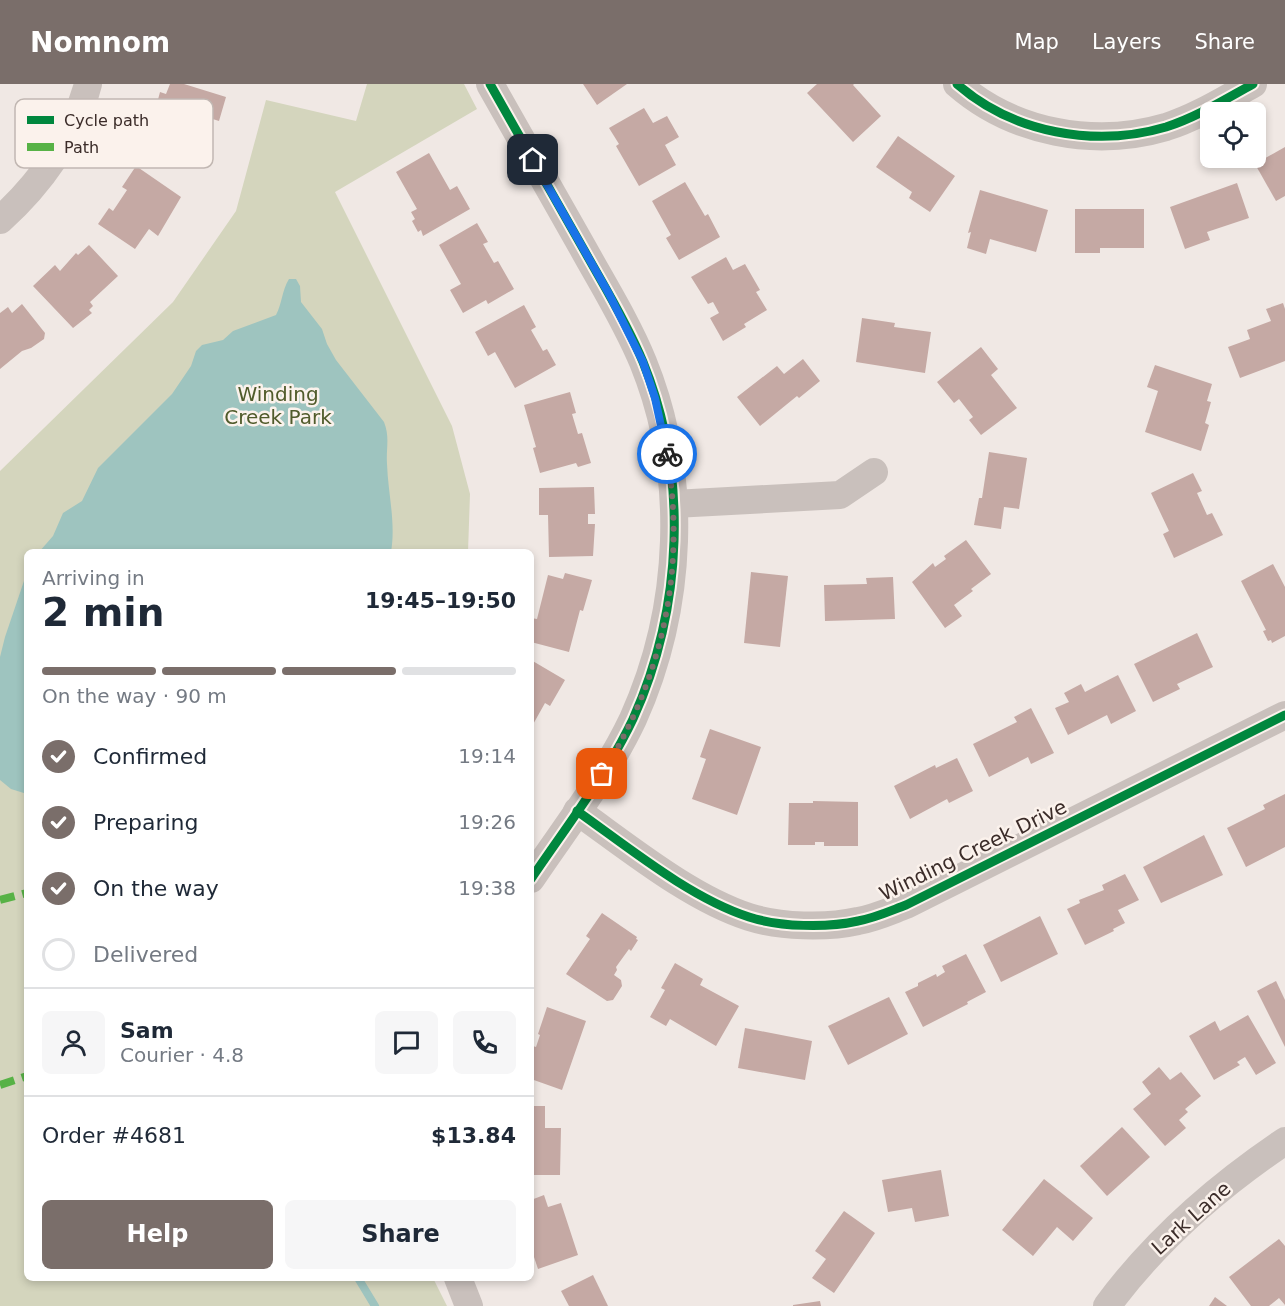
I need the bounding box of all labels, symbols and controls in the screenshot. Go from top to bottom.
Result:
text: Nomnom [30,26,170,59]
text: Map [1015,30,1059,54]
text: Layers [1092,30,1161,54]
text: Share [1194,30,1255,54]
legend [15,99,213,168]
map controls [1200,102,1266,168]
button: locate [1200,102,1266,168]
text: Cycle path [64,111,149,130]
pin [507,134,558,185]
text: Path [64,138,99,157]
icon: home [516,143,549,176]
park label: Winding Creek Park [224,382,332,429]
courier [637,424,697,484]
icon: bike [651,438,684,471]
text: Arriving in [42,566,145,590]
text: 19:45–19:50 [365,588,516,613]
text: 2 min [42,590,164,635]
text: On the way · 90 m [42,684,227,708]
icon: check [42,740,75,773]
text: Confirmed [93,744,207,769]
text: 19:14 [458,744,516,768]
pin [576,748,627,799]
icon: bag [585,757,618,790]
street label: Winding Creek Drive [876,794,1070,906]
icon: check [42,806,75,839]
text: Preparing [93,810,199,835]
text: 19:26 [458,810,516,834]
icon: check [42,872,75,905]
text: On the way [93,876,219,901]
text: 19:38 [458,876,516,900]
text: Delivered [93,942,198,967]
button: person [42,1011,105,1074]
button: chat [375,1011,438,1074]
button: phone [453,1011,516,1074]
text: Sam [120,1018,174,1043]
text: Courier · 4.8 [120,1043,244,1067]
text: Order #4681 [42,1123,186,1148]
text: $13.84 [431,1123,516,1148]
street label: Lark Lane [1147,1176,1235,1260]
button: Help [42,1200,273,1269]
button: Share [285,1200,516,1269]

